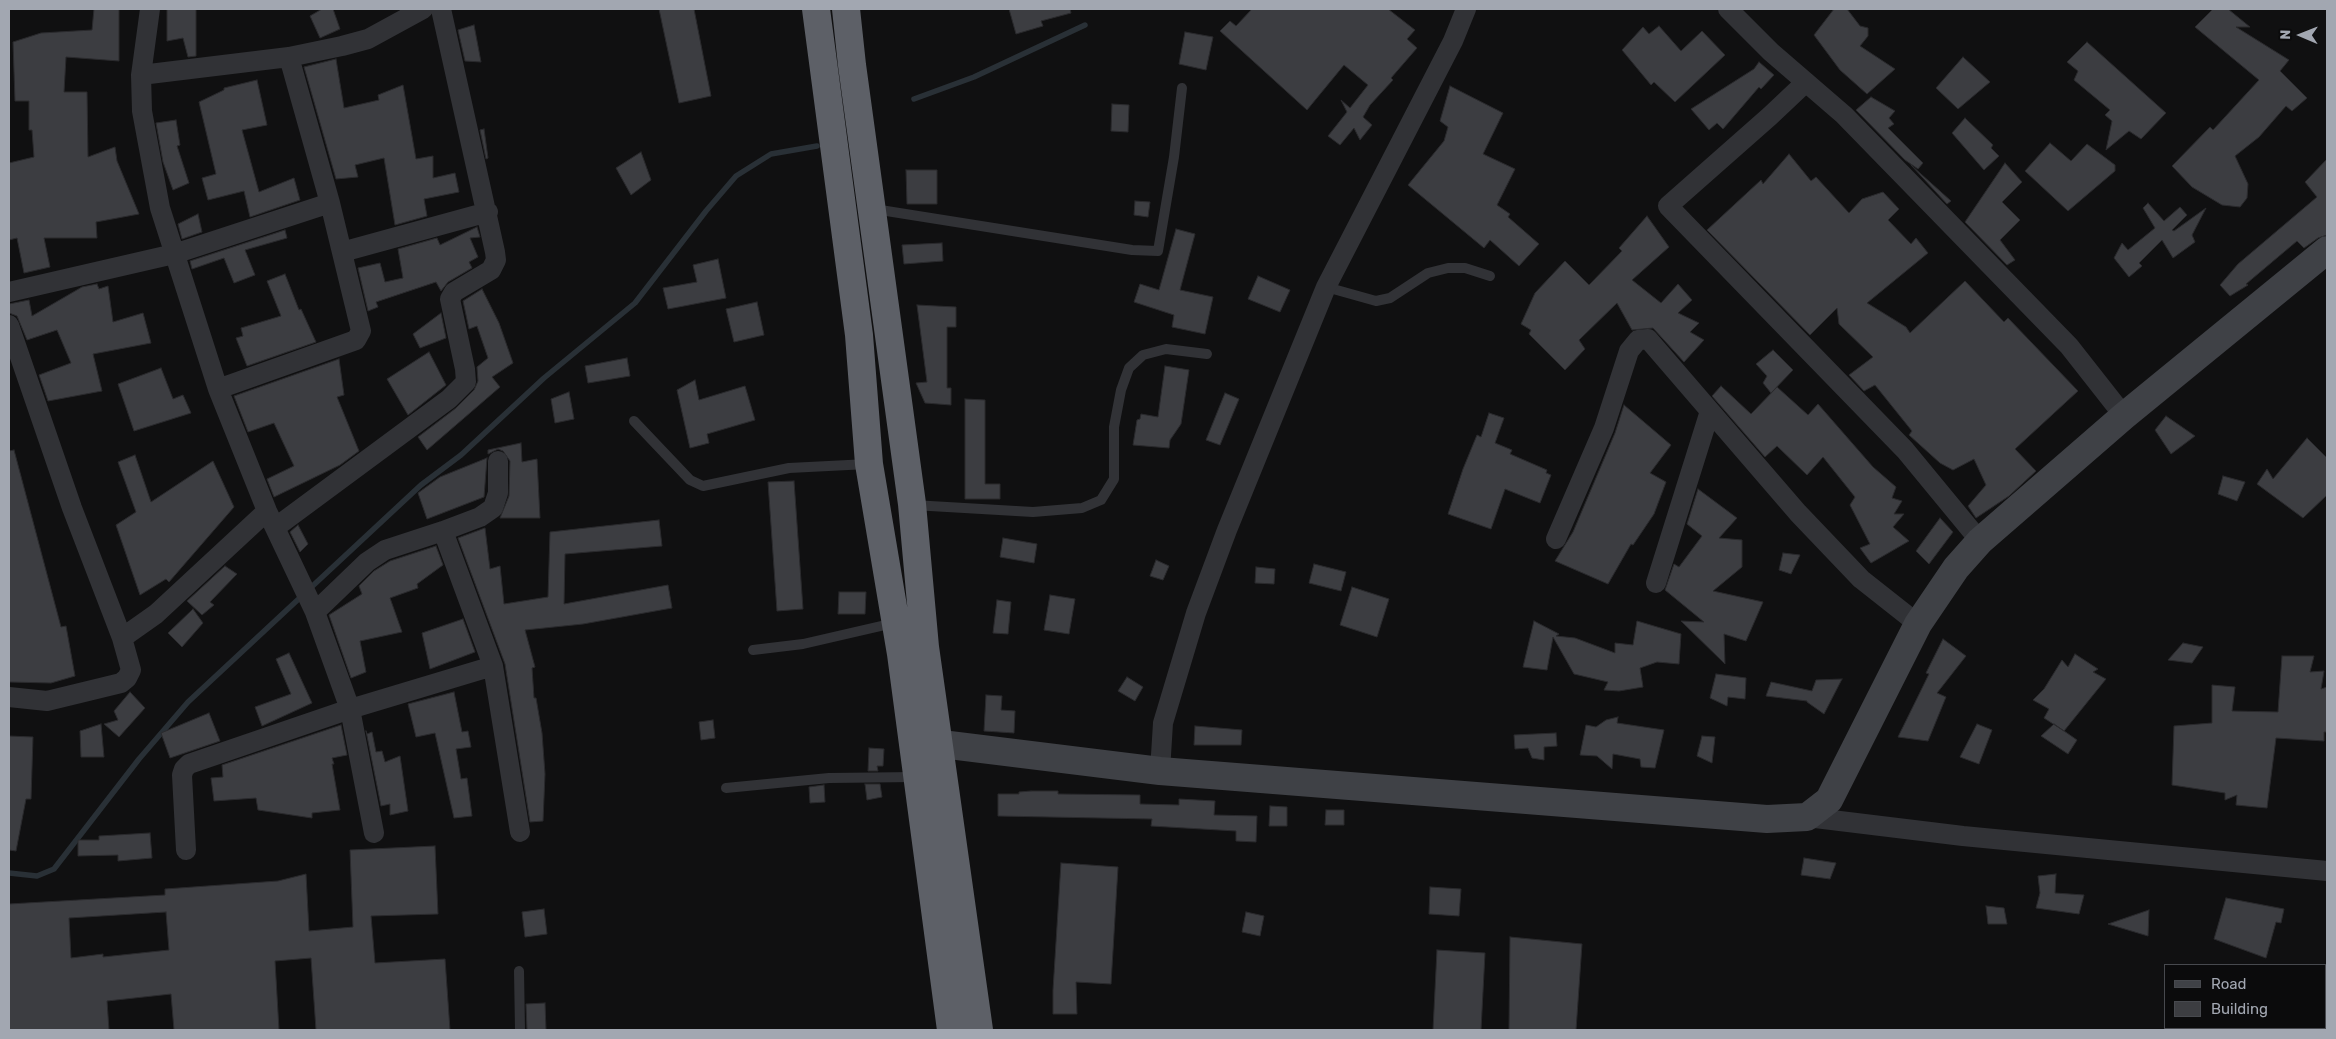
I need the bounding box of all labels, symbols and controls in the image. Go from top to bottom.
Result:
north arrow [2276,10,2326,60]
text: N [2277,30,2294,40]
legend [2164,964,2326,1029]
text: Road [2211,975,2247,993]
text: Building [2211,1000,2268,1018]

